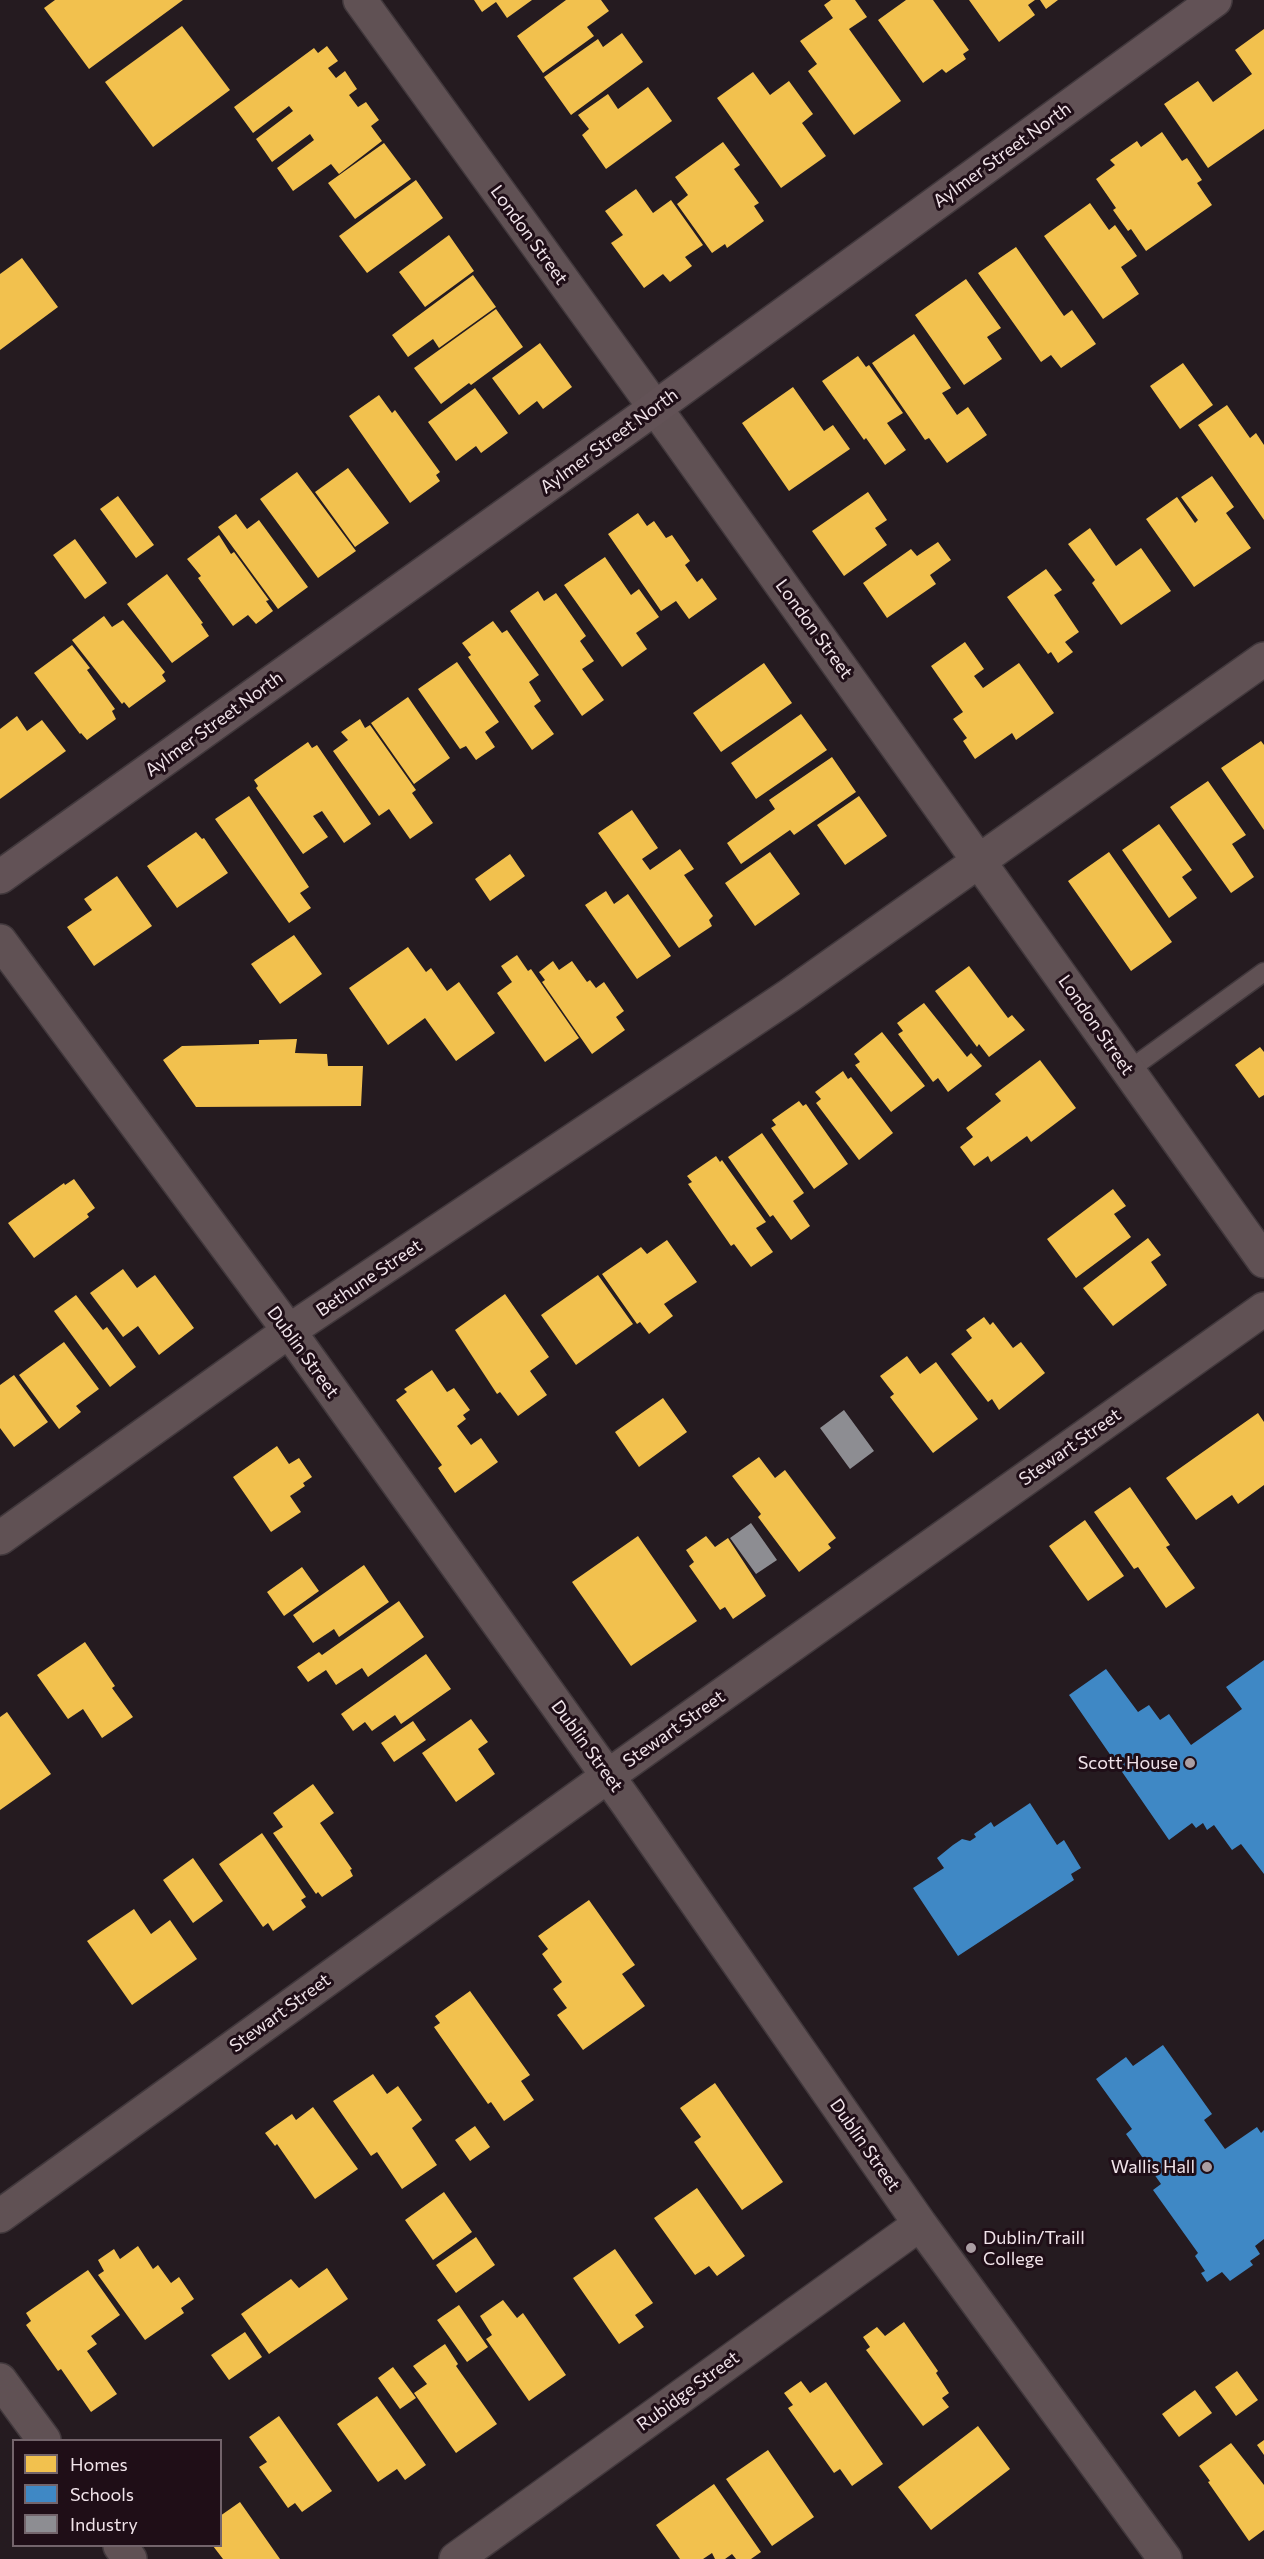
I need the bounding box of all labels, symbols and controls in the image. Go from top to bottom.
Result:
street label: Aylmer Street North [929,98,1075,212]
street label: London Street [486,181,572,289]
street label: Aylmer Street North [536,384,682,498]
street label: London Street [771,575,857,683]
street label: Aylmer Street North [141,667,287,781]
street label: London Street [1054,971,1138,1079]
street label: Bethune Street [312,1235,426,1321]
street label: Dublin Street [263,1302,343,1402]
street label: Stewart Street [1015,1404,1125,1490]
street label: Stewart Street [619,1686,729,1772]
street label: Dublin Street [547,1696,627,1796]
place label: Scott House [1078,1752,1178,1774]
marker: Scott House [1183,1756,1197,1770]
street label: Stewart Street [225,1969,335,2057]
street label: Dublin Street [825,2095,905,2195]
place label: Wallis Hall [1111,2156,1195,2178]
marker: Wallis Hall [1200,2160,1214,2174]
place label: Dublin/Traill College [983,2227,1085,2270]
marker: Dublin/Traill College [964,2241,978,2255]
street label: Rubidge Street [633,2347,743,2435]
legend [12,2439,222,2547]
text: Homes [70,2453,128,2475]
text: Schools [70,2483,134,2505]
text: Industry [70,2513,138,2535]

